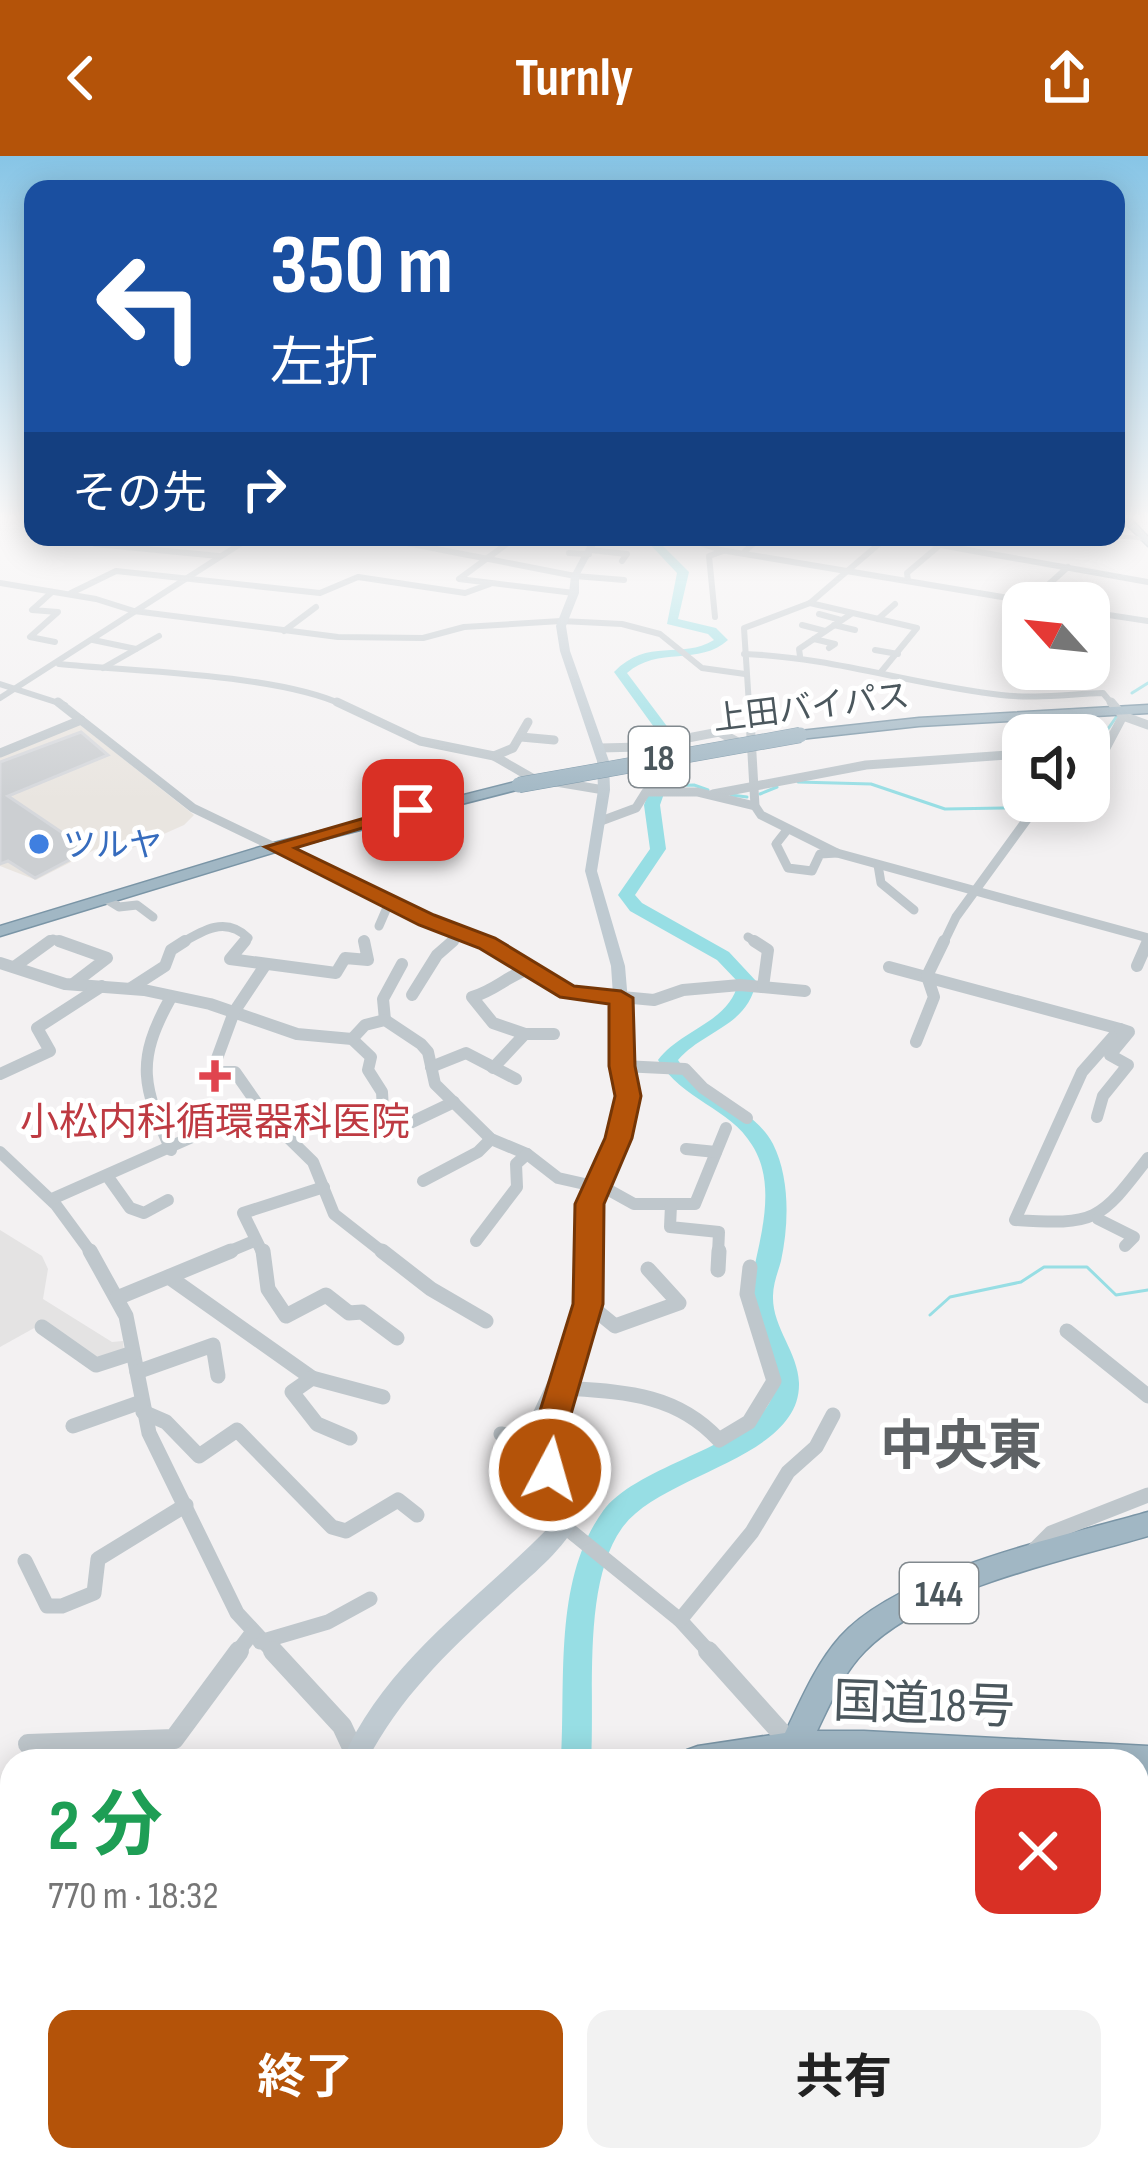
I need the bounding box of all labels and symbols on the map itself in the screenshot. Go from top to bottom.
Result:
north arrow [1002,582,1110,690]
street label: 上田バイパス [711,676,912,740]
road number: 18 [629,727,689,787]
pin [362,759,464,861]
place label: ツルヤ [63,826,162,866]
marker: ツルヤ [26,831,52,857]
marker: 小松内科循環器科医院 [199,1060,231,1092]
place label: 小松内科循環器科医院 [20,1100,410,1147]
position arrow [487,1407,613,1533]
district label: 中央東 [880,1415,1042,1480]
road number: 144 [900,1563,978,1623]
street label: 国道18号 [832,1674,1016,1737]

